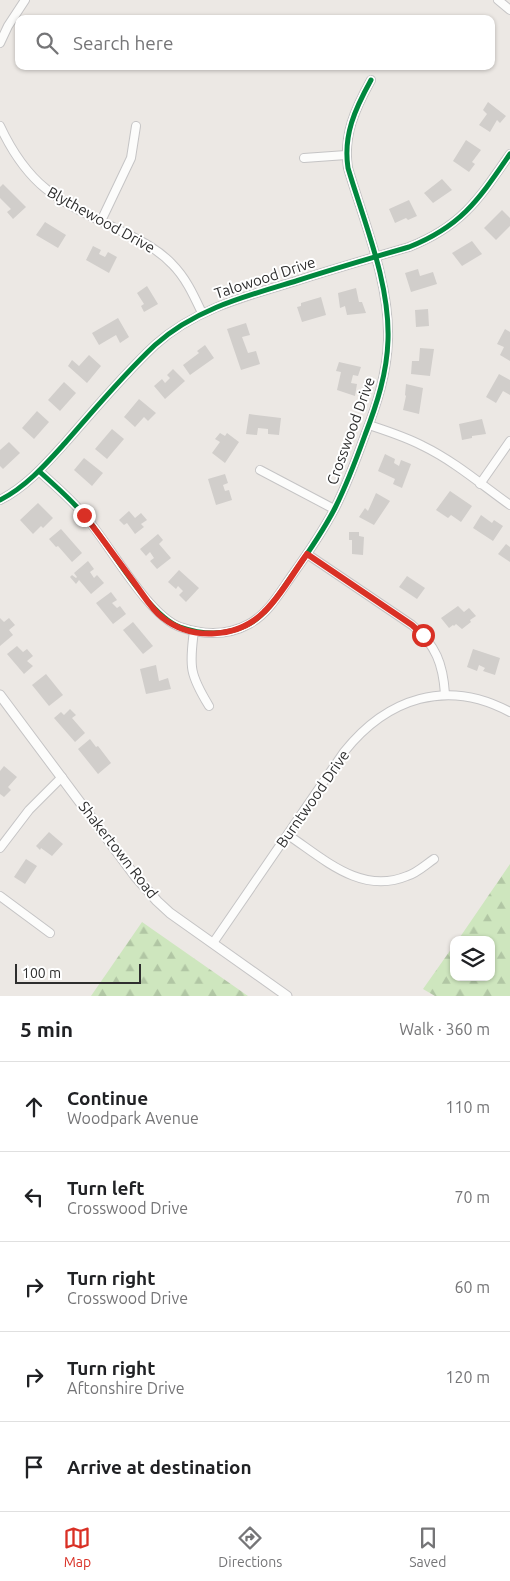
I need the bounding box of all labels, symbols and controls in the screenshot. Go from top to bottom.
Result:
search box [15,15,495,70]
icon: search [33,29,61,57]
text: Search here [73,32,173,54]
street label: Blythewood Drive [45,183,158,256]
street label: Talowood Drive [212,253,317,302]
street label: Crosswood Drive [323,375,378,487]
route end [73,504,96,527]
route start [412,624,435,647]
street label: Burntwood Drive [273,747,353,851]
street label: Shakertown Road [75,798,161,902]
map controls [450,936,495,981]
button: layers [450,936,495,981]
scale bar [15,961,141,984]
text: 100 m [22,965,61,981]
text: 5 min [20,1017,73,1041]
text: Walk · 360 m [399,1020,490,1038]
text: Continue [67,1087,148,1109]
icon: ahead [20,1093,48,1121]
text: 110 m [445,1098,490,1116]
text: Woodpark Avenue [67,1109,199,1127]
text: Turn left [67,1177,145,1199]
icon: left [20,1183,48,1211]
text: 70 m [454,1188,490,1206]
text: Crosswood Drive [67,1199,188,1217]
text: Turn right [67,1267,155,1289]
icon: right [20,1273,48,1301]
text: 60 m [454,1278,490,1296]
text: Crosswood Drive [67,1289,188,1307]
text: Turn right [67,1357,155,1379]
icon: right [20,1363,48,1391]
text: 120 m [445,1368,490,1386]
text: Aftonshire Drive [67,1379,185,1397]
icon: arrive [20,1453,48,1481]
text: Arrive at destination [67,1456,252,1478]
tab: Map [63,1524,91,1570]
tab: Directions [218,1524,282,1570]
tab: Saved [409,1524,447,1570]

